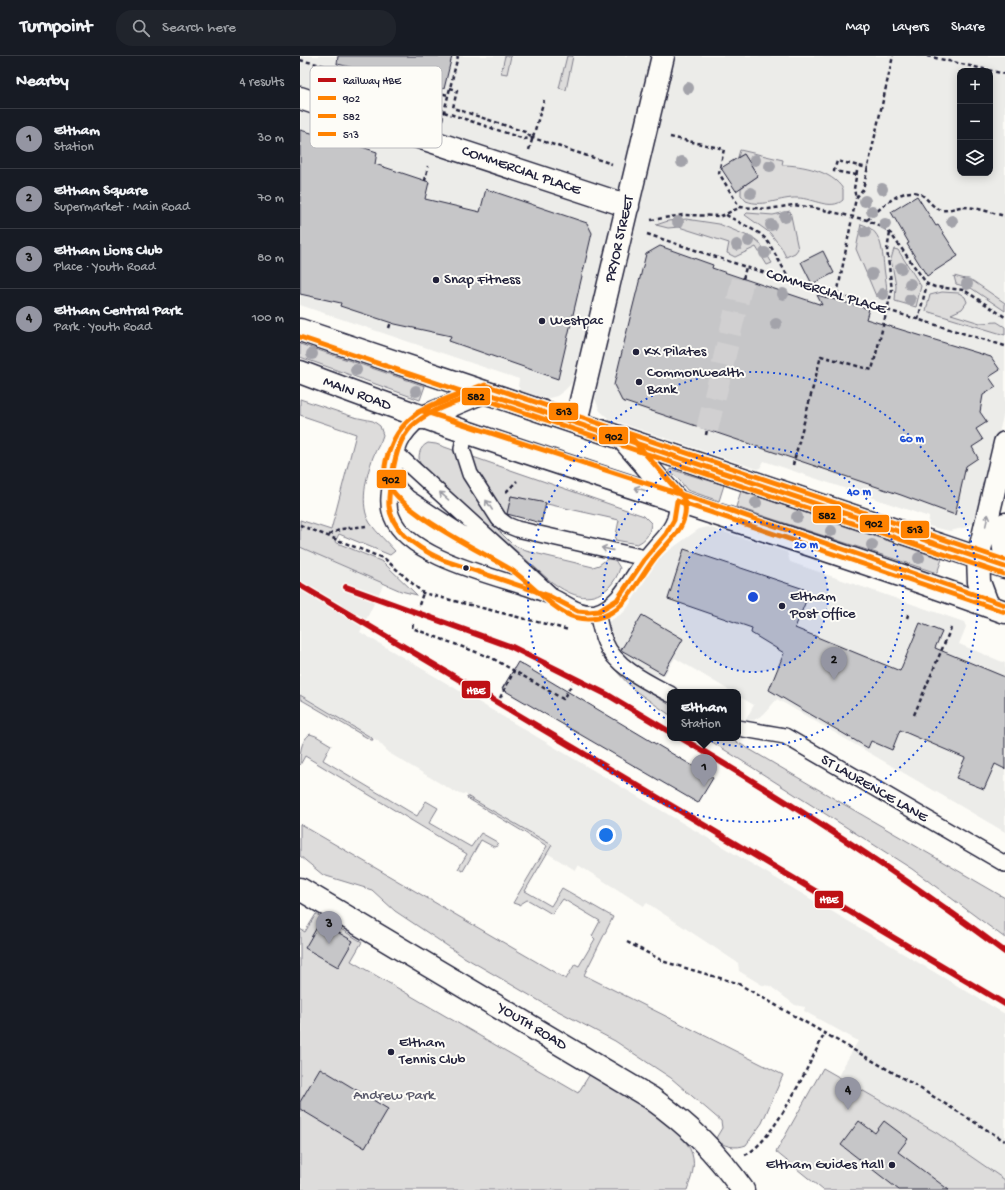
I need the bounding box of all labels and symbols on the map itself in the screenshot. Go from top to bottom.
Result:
legend [310,66,442,148]
text: Railway HBE [343,76,402,88]
text: 902 [342,94,361,106]
text: 582 [343,112,361,124]
text: 513 [343,130,359,142]
street label: COMMERCIAL PLACE [459,142,584,200]
street label: PRYOR STREET [601,193,639,285]
street label: COMMERCIAL PLACE [764,265,889,319]
place label: Snap Fitness [444,271,521,289]
marker: Snap Fitness [431,275,441,285]
place label: Westpac [550,312,604,330]
marker: Westpac [537,316,547,326]
place label: KX Pilates [644,343,707,361]
marker: KX Pilates [631,347,641,357]
place label: Commonwealth Bank [646,364,744,399]
street label: MAIN ROAD [320,373,394,415]
marker: Commonwealth Bank [634,377,644,387]
line badge: 582 [461,387,491,406]
text: 582 [467,392,485,404]
line badge: 513 [548,402,579,421]
text: 513 [556,407,572,419]
line badge: 902 [598,426,629,445]
text: 902 [604,432,623,444]
text: 60 m [900,433,925,447]
line badge: 902 [376,469,407,489]
text: 902 [381,475,400,487]
one-way arrow [634,485,647,492]
text: 40 m [846,486,871,500]
one-way arrow [439,491,449,500]
one-way arrow [485,500,493,511]
line badge: 582 [812,505,842,524]
text: 582 [818,511,836,523]
line badge: 902 [859,514,890,533]
one-way arrow [984,514,992,527]
text: 902 [864,519,883,531]
line badge: 513 [900,520,930,539]
text: 513 [907,525,923,537]
text: 20 m [794,539,819,553]
one-way arrow [601,545,614,553]
unlabelled marker [461,563,471,573]
place label: Eltham Post Office [789,588,856,623]
centre of rings [746,590,760,604]
marker: Eltham Post Office [777,601,787,611]
pin: 2 [821,647,847,680]
line badge: HBE [461,680,491,699]
text: HBE [467,686,487,698]
street label: ST LAURENCE LANE [817,751,931,827]
pin: 1 [691,754,717,787]
your location [596,825,616,845]
line badge: HBE [814,890,844,909]
text: HBE [820,895,840,907]
pin: 3 [316,911,342,944]
street label: YOUTH ROAD [492,998,570,1055]
place label: Eltham Tennis Club [398,1034,466,1069]
marker: Eltham Tennis Club [386,1047,396,1057]
pin: 4 [835,1077,861,1110]
park label: Andrew Park [353,1087,436,1105]
place label: Eltham Guides Hall [766,1156,884,1174]
marker: Eltham Guides Hall [887,1160,897,1170]

